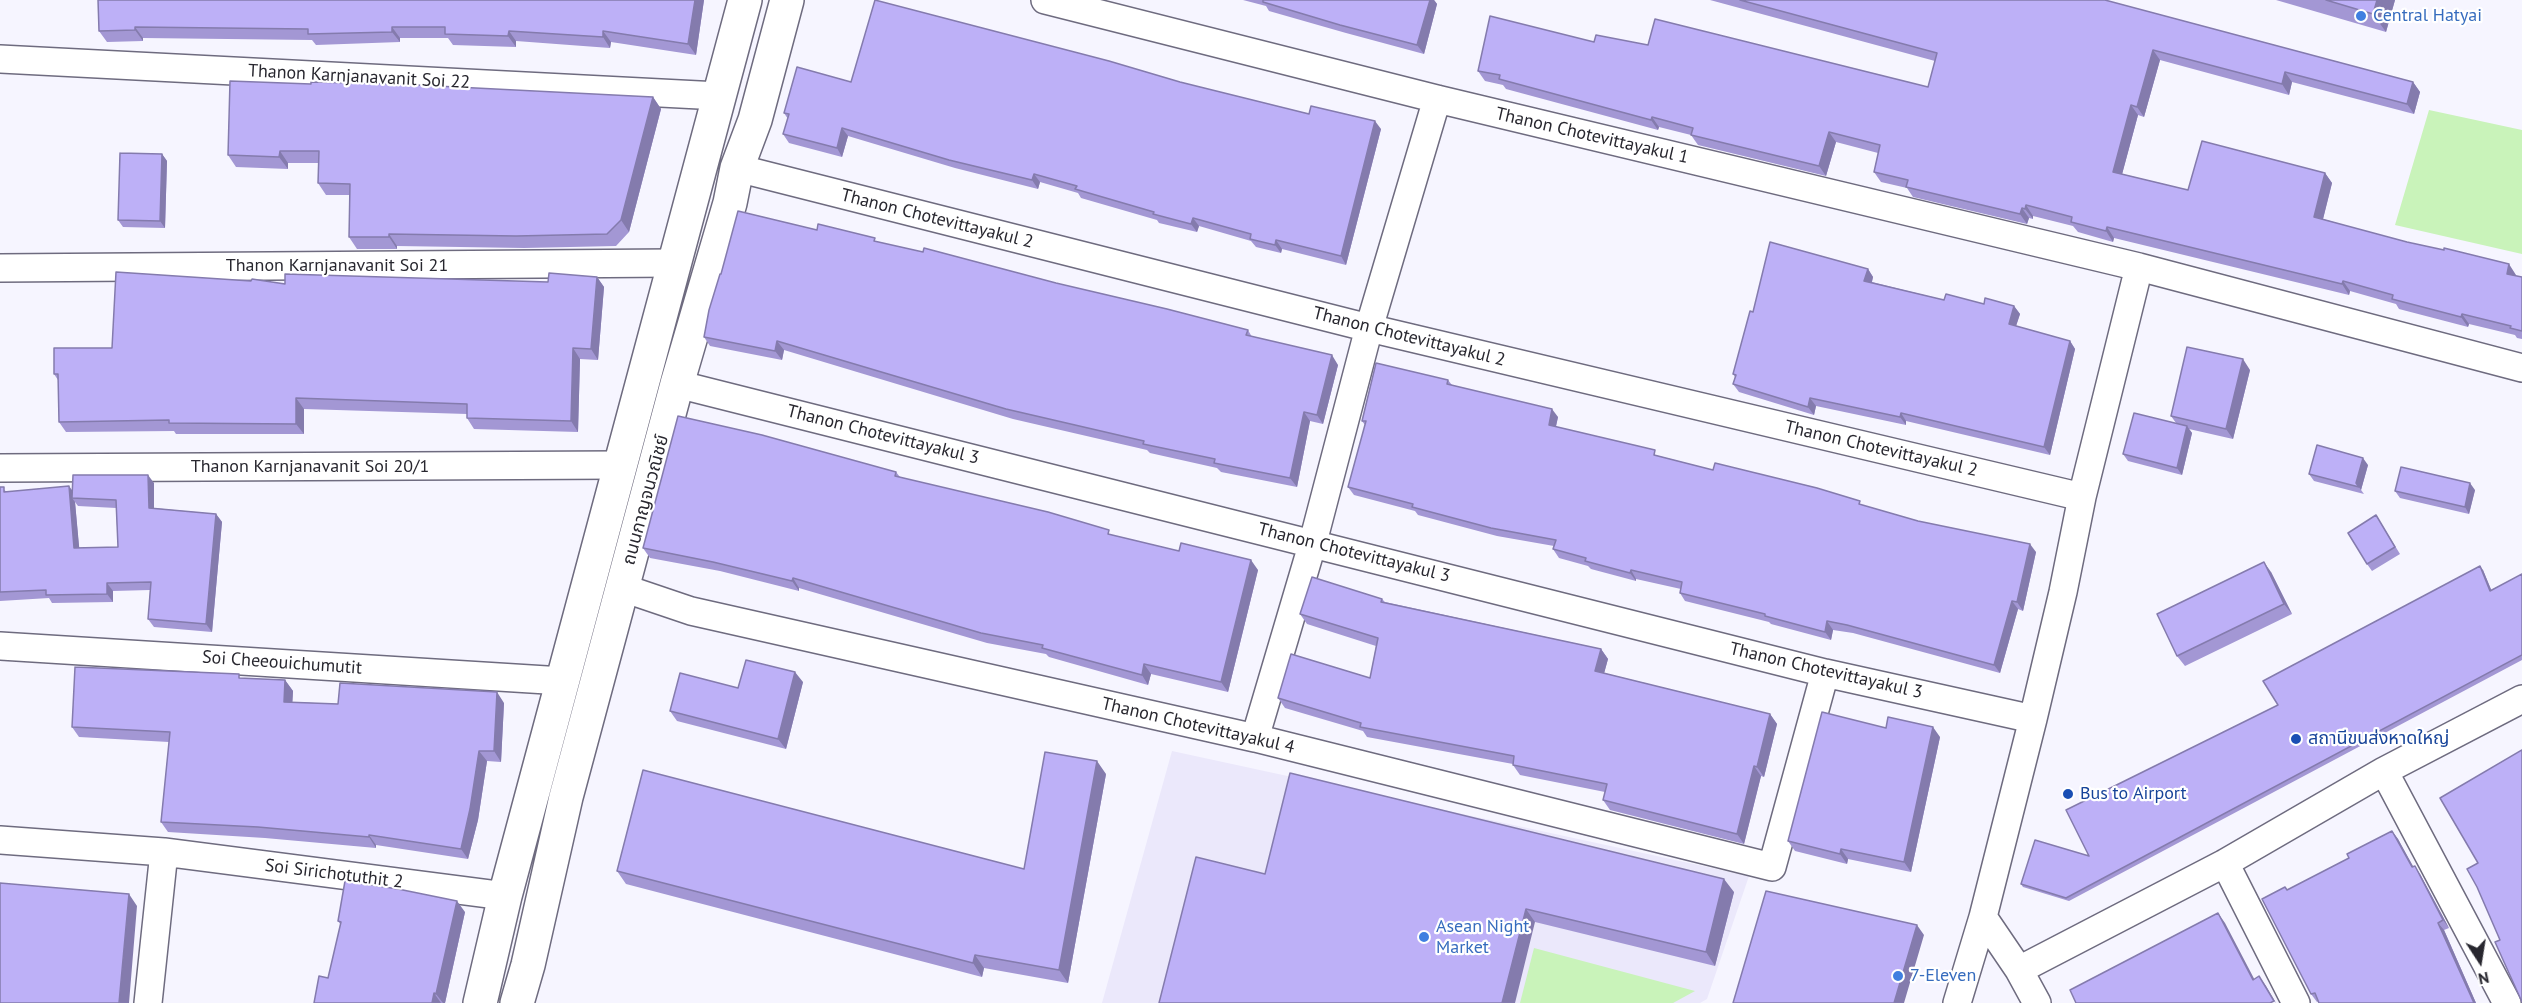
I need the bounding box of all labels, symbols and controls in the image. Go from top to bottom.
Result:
place label: Central Hatyai [2373,5,2482,27]
marker: Central Hatyai [2354,9,2368,23]
street label: Thanon Karnjanavanit Soi 22 [247,60,471,94]
street label: Thanon Chotevittayakul 1 [1493,103,1691,169]
street label: Thanon Chotevittayakul 2 [839,185,1035,253]
street label: Thanon Karnjanavanit Soi 21 [226,255,448,277]
street label: Thanon Chotevittayakul 2 [1311,303,1507,371]
street label: Thanon Chotevittayakul 3 [785,401,981,469]
street label: Thanon Chotevittayakul 2 [1782,416,1980,482]
street label: ถนนกาญจนวณิชย์ [618,433,674,567]
street label: Thanon Karnjanavanit Soi 20/1 [191,456,429,478]
street label: Thanon Chotevittayakul 3 [1256,519,1452,587]
street label: Thanon Chotevittayakul 3 [1727,638,1925,704]
street label: Soi Cheeouichumutit [201,647,363,679]
street label: Thanon Chotevittayakul 4 [1099,693,1297,759]
place label: สถานีขนส่งหาดใหญ่ [2308,728,2449,750]
marker: สถานีขนส่งหาดใหญ่ [2289,732,2303,746]
place label: Bus to Airport [2080,783,2187,805]
marker: Bus to Airport [2061,787,2075,801]
street label: Soi Sirichotuthit 2 [264,855,404,893]
place label: Asean Night Market [1436,916,1529,958]
marker: Asean Night Market [1417,930,1431,944]
north arrow [2450,931,2510,991]
place label: 7-Eleven [1910,965,1976,987]
text: N [2477,968,2491,989]
marker: 7-Eleven [1891,969,1905,983]

